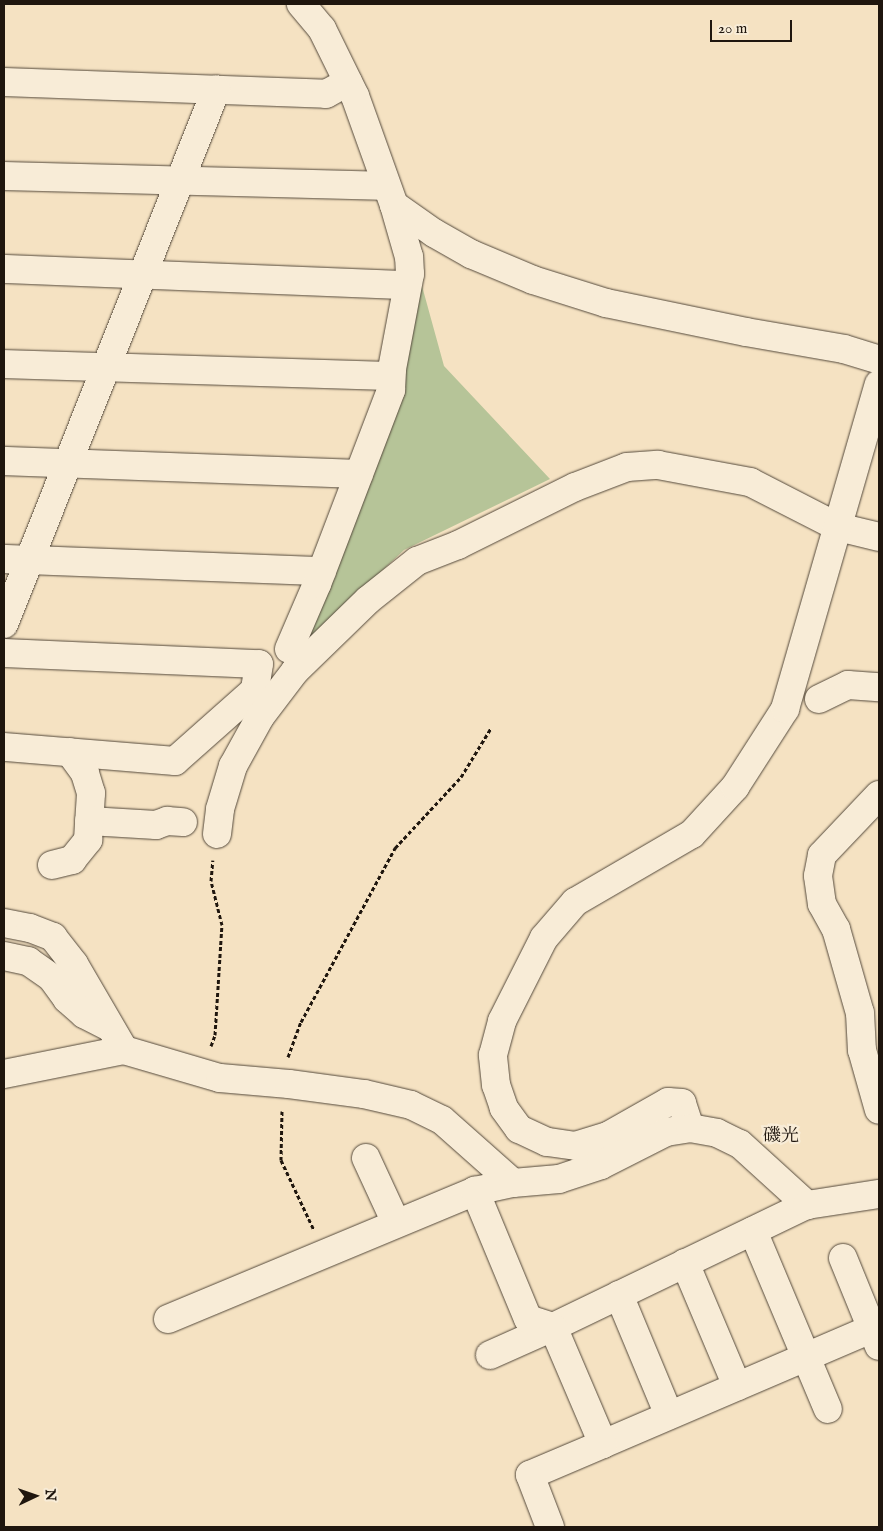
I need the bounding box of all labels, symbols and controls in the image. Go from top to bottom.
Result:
scale bar [713,10,796,42]
text: 20 m [718,19,747,38]
district label: 磯光 [763,1126,799,1148]
north arrow [10,1471,60,1521]
text: N [41,1489,59,1502]

